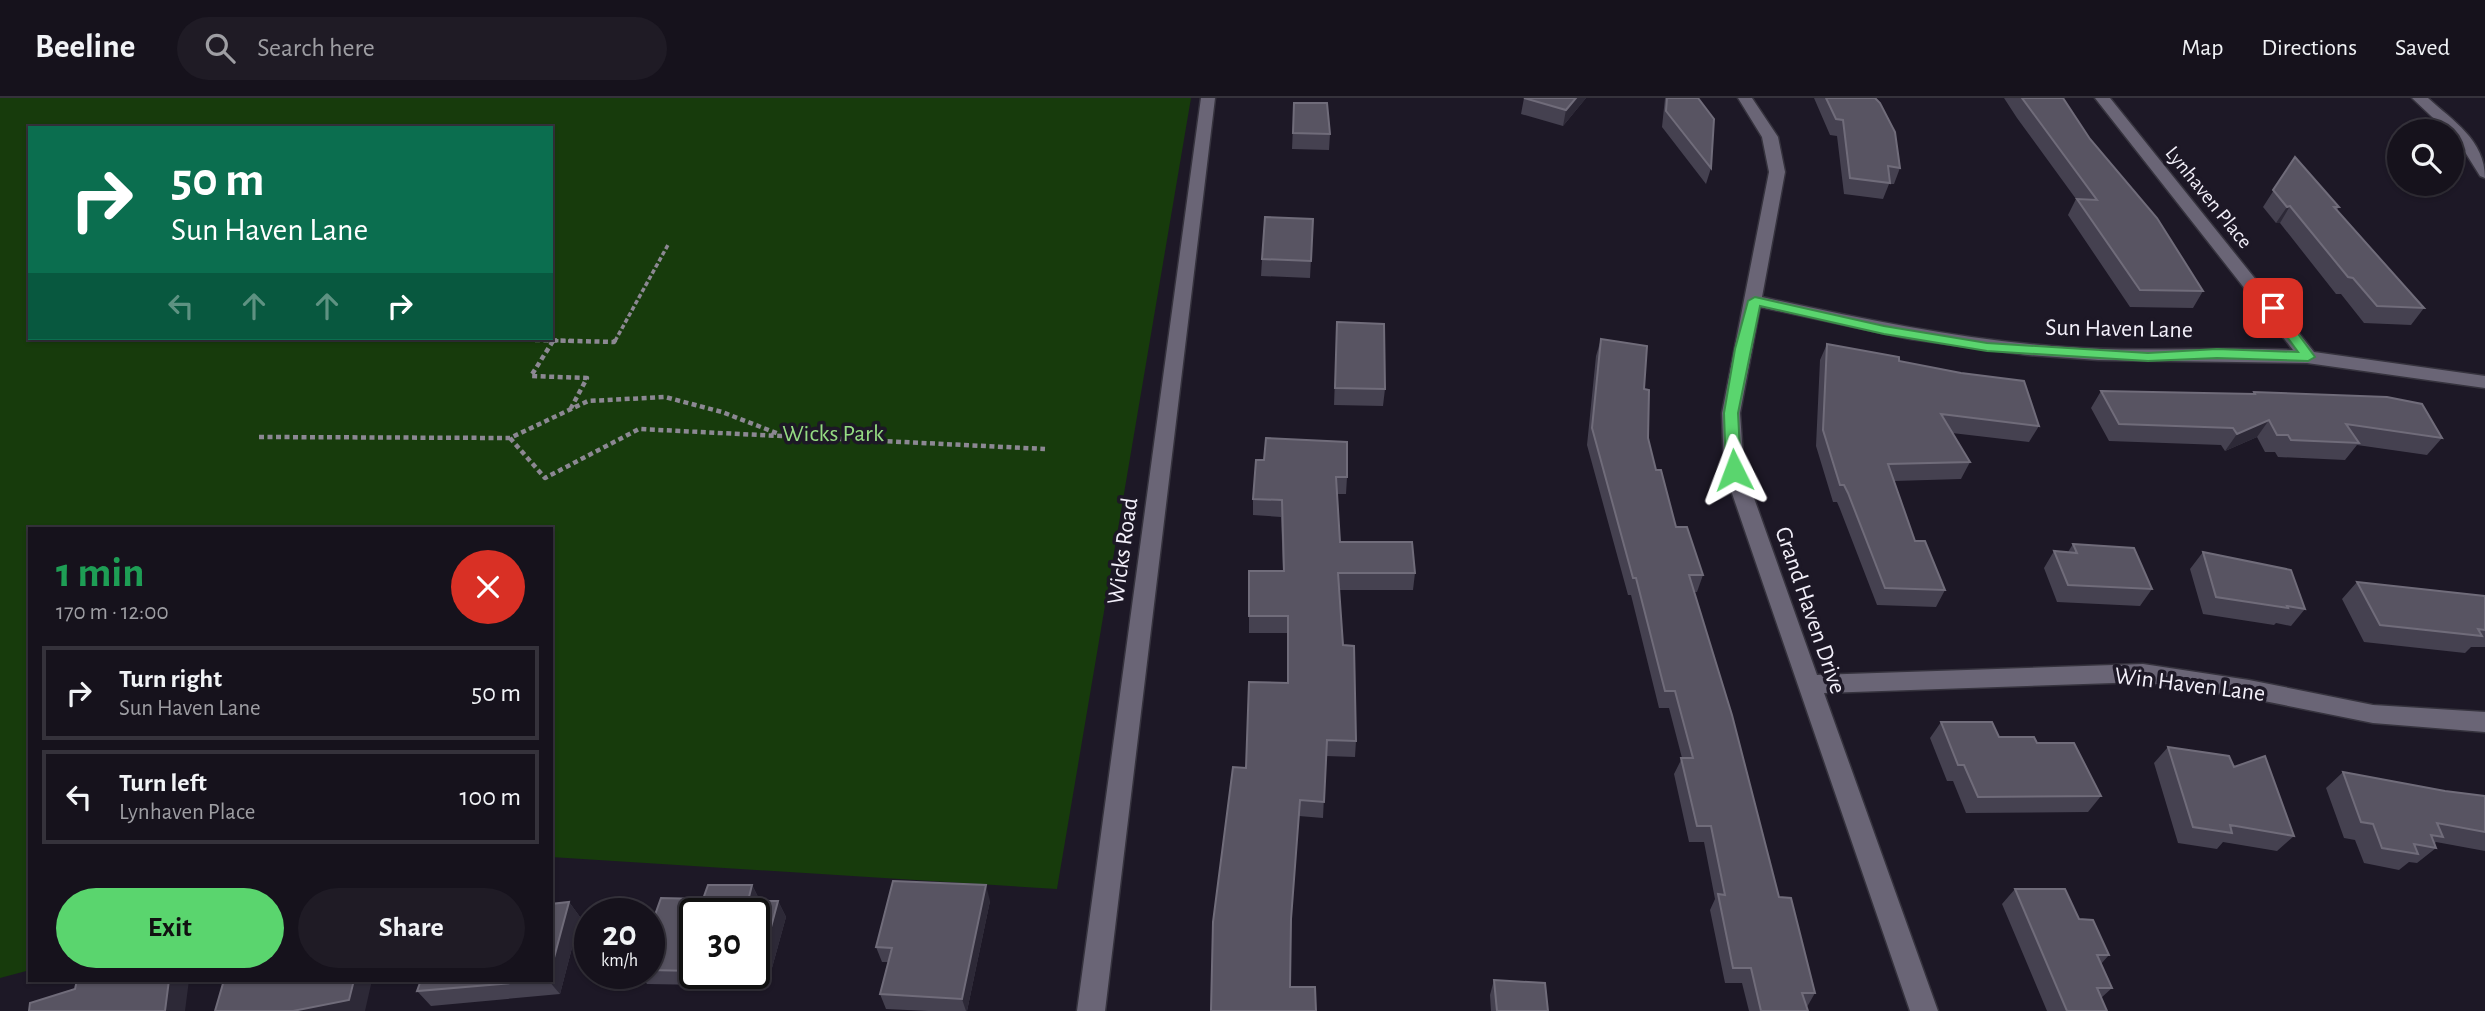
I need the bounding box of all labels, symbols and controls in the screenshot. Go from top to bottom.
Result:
search box [177,17,667,80]
icon: search [201,29,239,67]
text: Beeline [35,31,135,64]
text: Search here [257,35,375,61]
text: Map [2181,36,2223,60]
text: Directions [2261,36,2357,60]
text: Saved [2395,36,2450,60]
map controls [2387,119,2464,196]
button: search [2387,119,2464,196]
street label: Lynhaven Place [2161,142,2256,252]
icon: right [56,154,147,245]
text: 50 m [171,156,265,205]
text: Sun Haven Lane [171,214,368,246]
pin [2243,278,2303,338]
icon: left [162,287,200,325]
icon: ahead [235,287,273,325]
icon: ahead [308,287,346,325]
icon: right [381,287,419,325]
icon: arrive [2254,289,2292,327]
street label: Sun Haven Lane [2045,316,2193,342]
park label: Wicks Park [782,422,884,446]
position arrow [1697,433,1771,507]
street label: Wicks Road [1104,496,1142,606]
street label: Grand Haven Drive [1770,524,1850,697]
button: close [451,550,525,624]
text: 1 min [56,552,145,594]
text: 170 m · 12:00 [56,601,169,624]
street label: Win Haven Lane [2113,664,2267,706]
text: Turn right [119,666,222,692]
icon: right [60,674,98,712]
text: 50 m [471,680,521,706]
text: Sun Haven Lane [119,697,261,720]
text: Turn left [119,770,207,796]
icon: left [60,778,98,816]
text: 100 m [460,784,521,810]
text: Lynhaven Place [119,801,255,824]
button: Exit [56,888,284,968]
button: Share [298,888,525,968]
speed limit sign: 30 [679,898,770,989]
text: 20 [602,917,637,952]
text: km/h [601,952,638,970]

